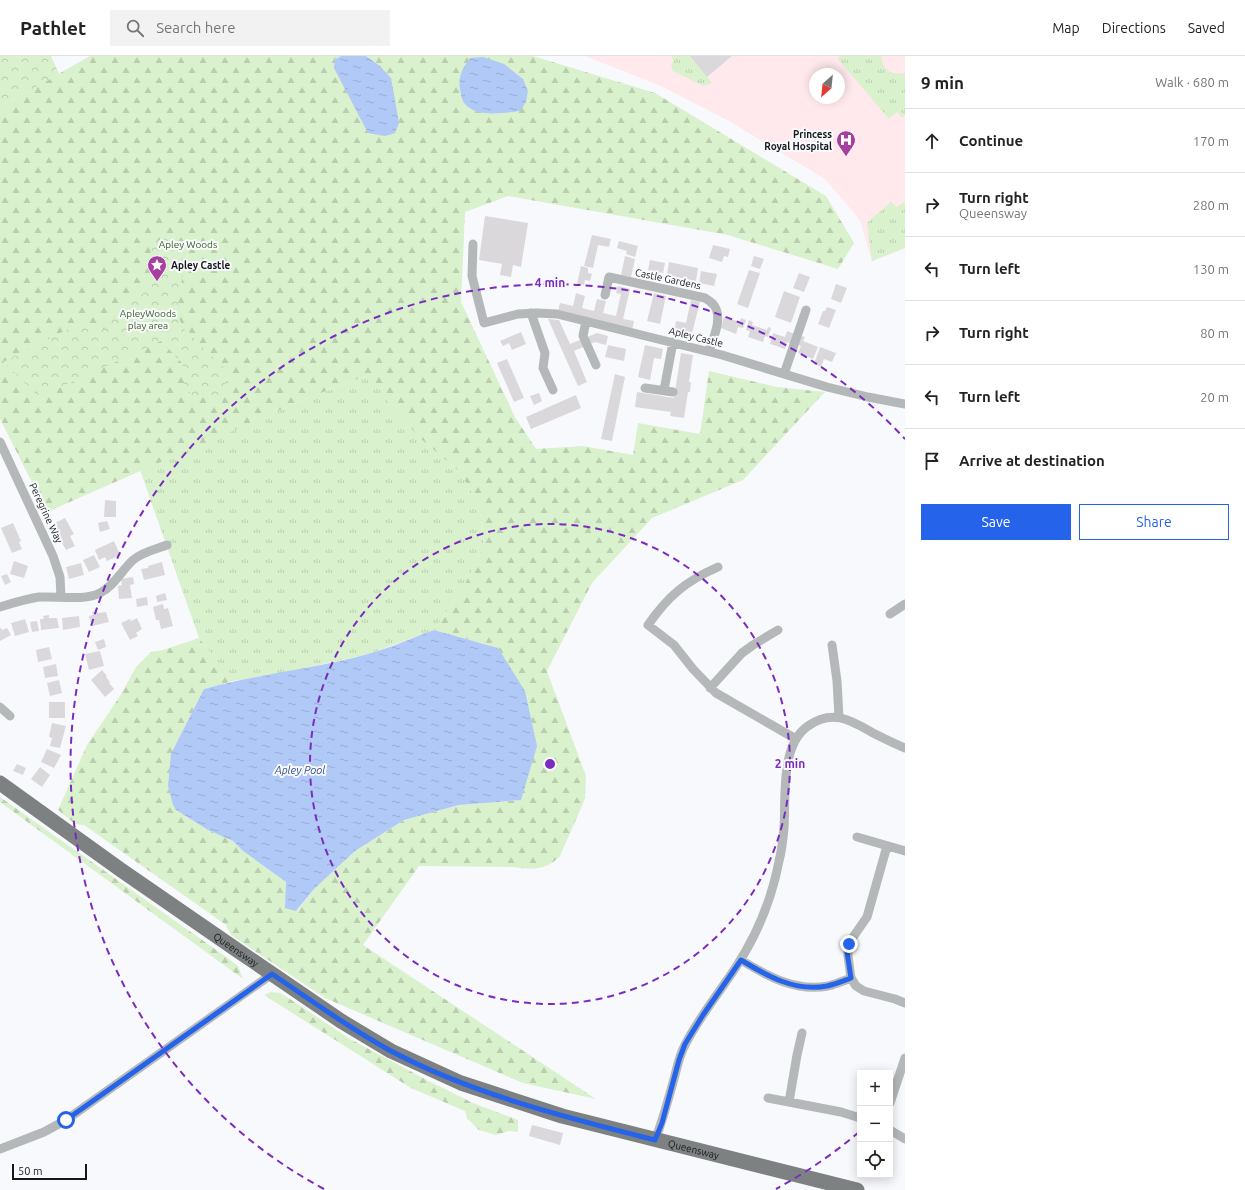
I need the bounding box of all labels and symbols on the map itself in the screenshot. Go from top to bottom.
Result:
north arrow [809,68,845,104]
place label: Princess Royal Hospital [764,129,832,152]
hospital icon: Princess Royal Hospital [835,129,857,157]
park label: Apley Woods [159,239,217,250]
place icon: Apley Castle [146,254,168,282]
place label: Apley Castle [171,260,230,271]
street label: Castle Gardens [634,267,702,291]
text: 4 min [535,276,565,289]
park label: ApleyWoods play area [120,308,176,331]
street label: Apley Castle [668,325,724,349]
street label: Peregrine Way [27,481,65,545]
centre of rings [543,757,557,771]
text: 2 min [775,757,805,770]
water label: Apley Pool [274,764,325,776]
street label: Queensway [212,930,261,969]
route end [840,935,858,953]
route start [57,1111,75,1129]
street label: Queensway [667,1137,720,1161]
scale bar [12,1162,87,1181]

